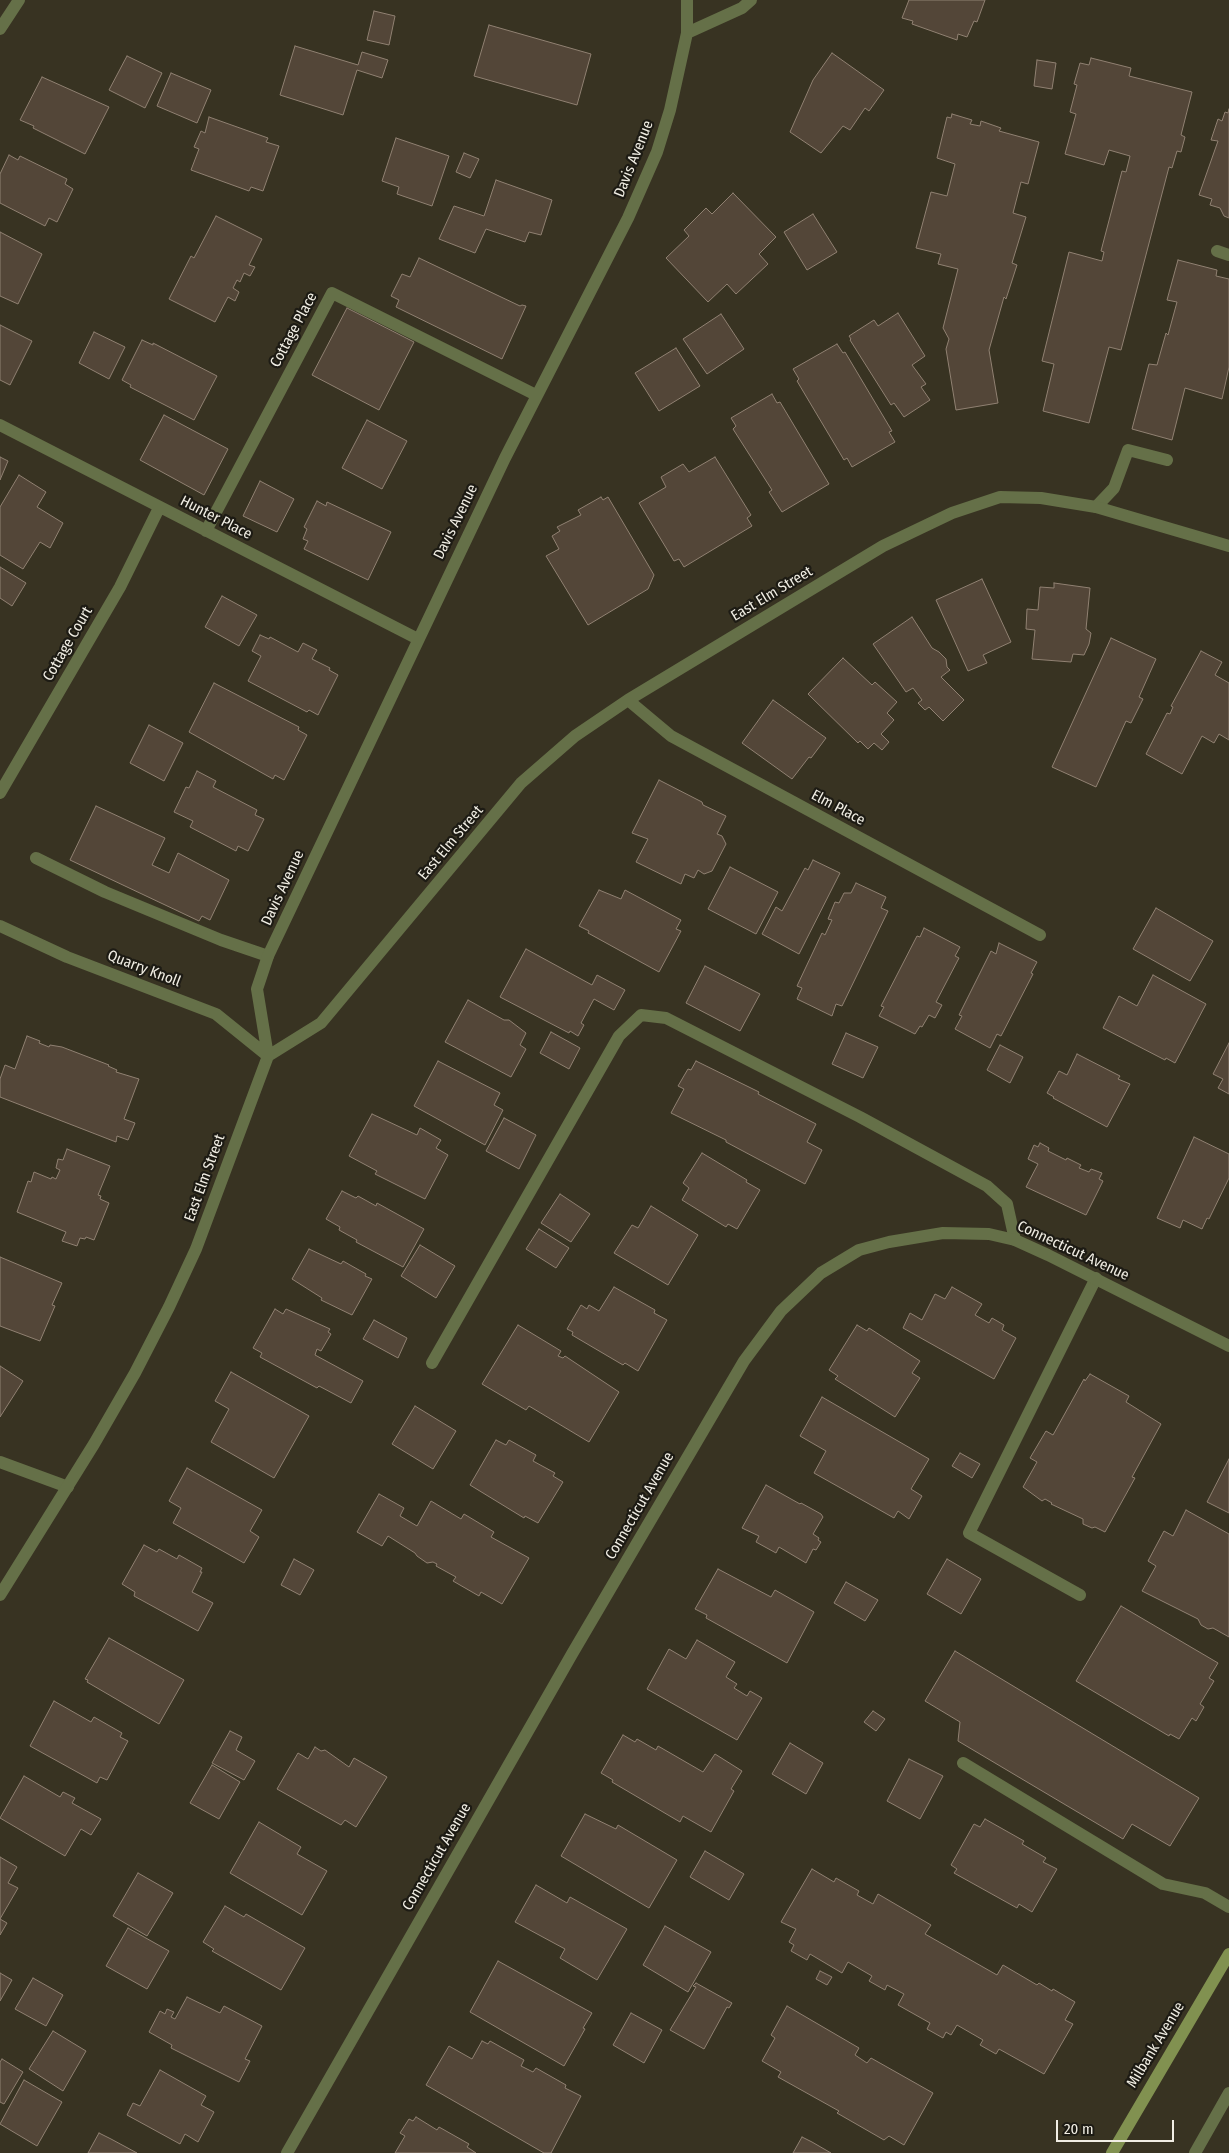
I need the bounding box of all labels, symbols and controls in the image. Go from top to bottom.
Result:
street label: Davis Avenue [610,118,658,200]
street label: Cottage Place [267,289,321,371]
street label: Davis Avenue [430,482,482,562]
street label: Hunter Place [177,492,255,544]
street label: East Elm Street [728,563,816,625]
street label: Cottage Court [39,604,97,684]
street label: Elm Place [808,786,868,830]
street label: East Elm Street [415,802,487,884]
street label: Davis Avenue [258,847,308,929]
street label: Quarry Knoll [105,947,183,991]
street label: East Elm Street [181,1132,229,1224]
street label: Connecticut Avenue [1014,1217,1132,1285]
street label: Connecticut Avenue [602,1449,678,1563]
street label: Connecticut Avenue [399,1800,475,1914]
street label: Milbank Avenue [1123,1999,1189,2091]
scale bar [1059,2110,1176,2142]
text: 20 m [1064,2120,1094,2138]

